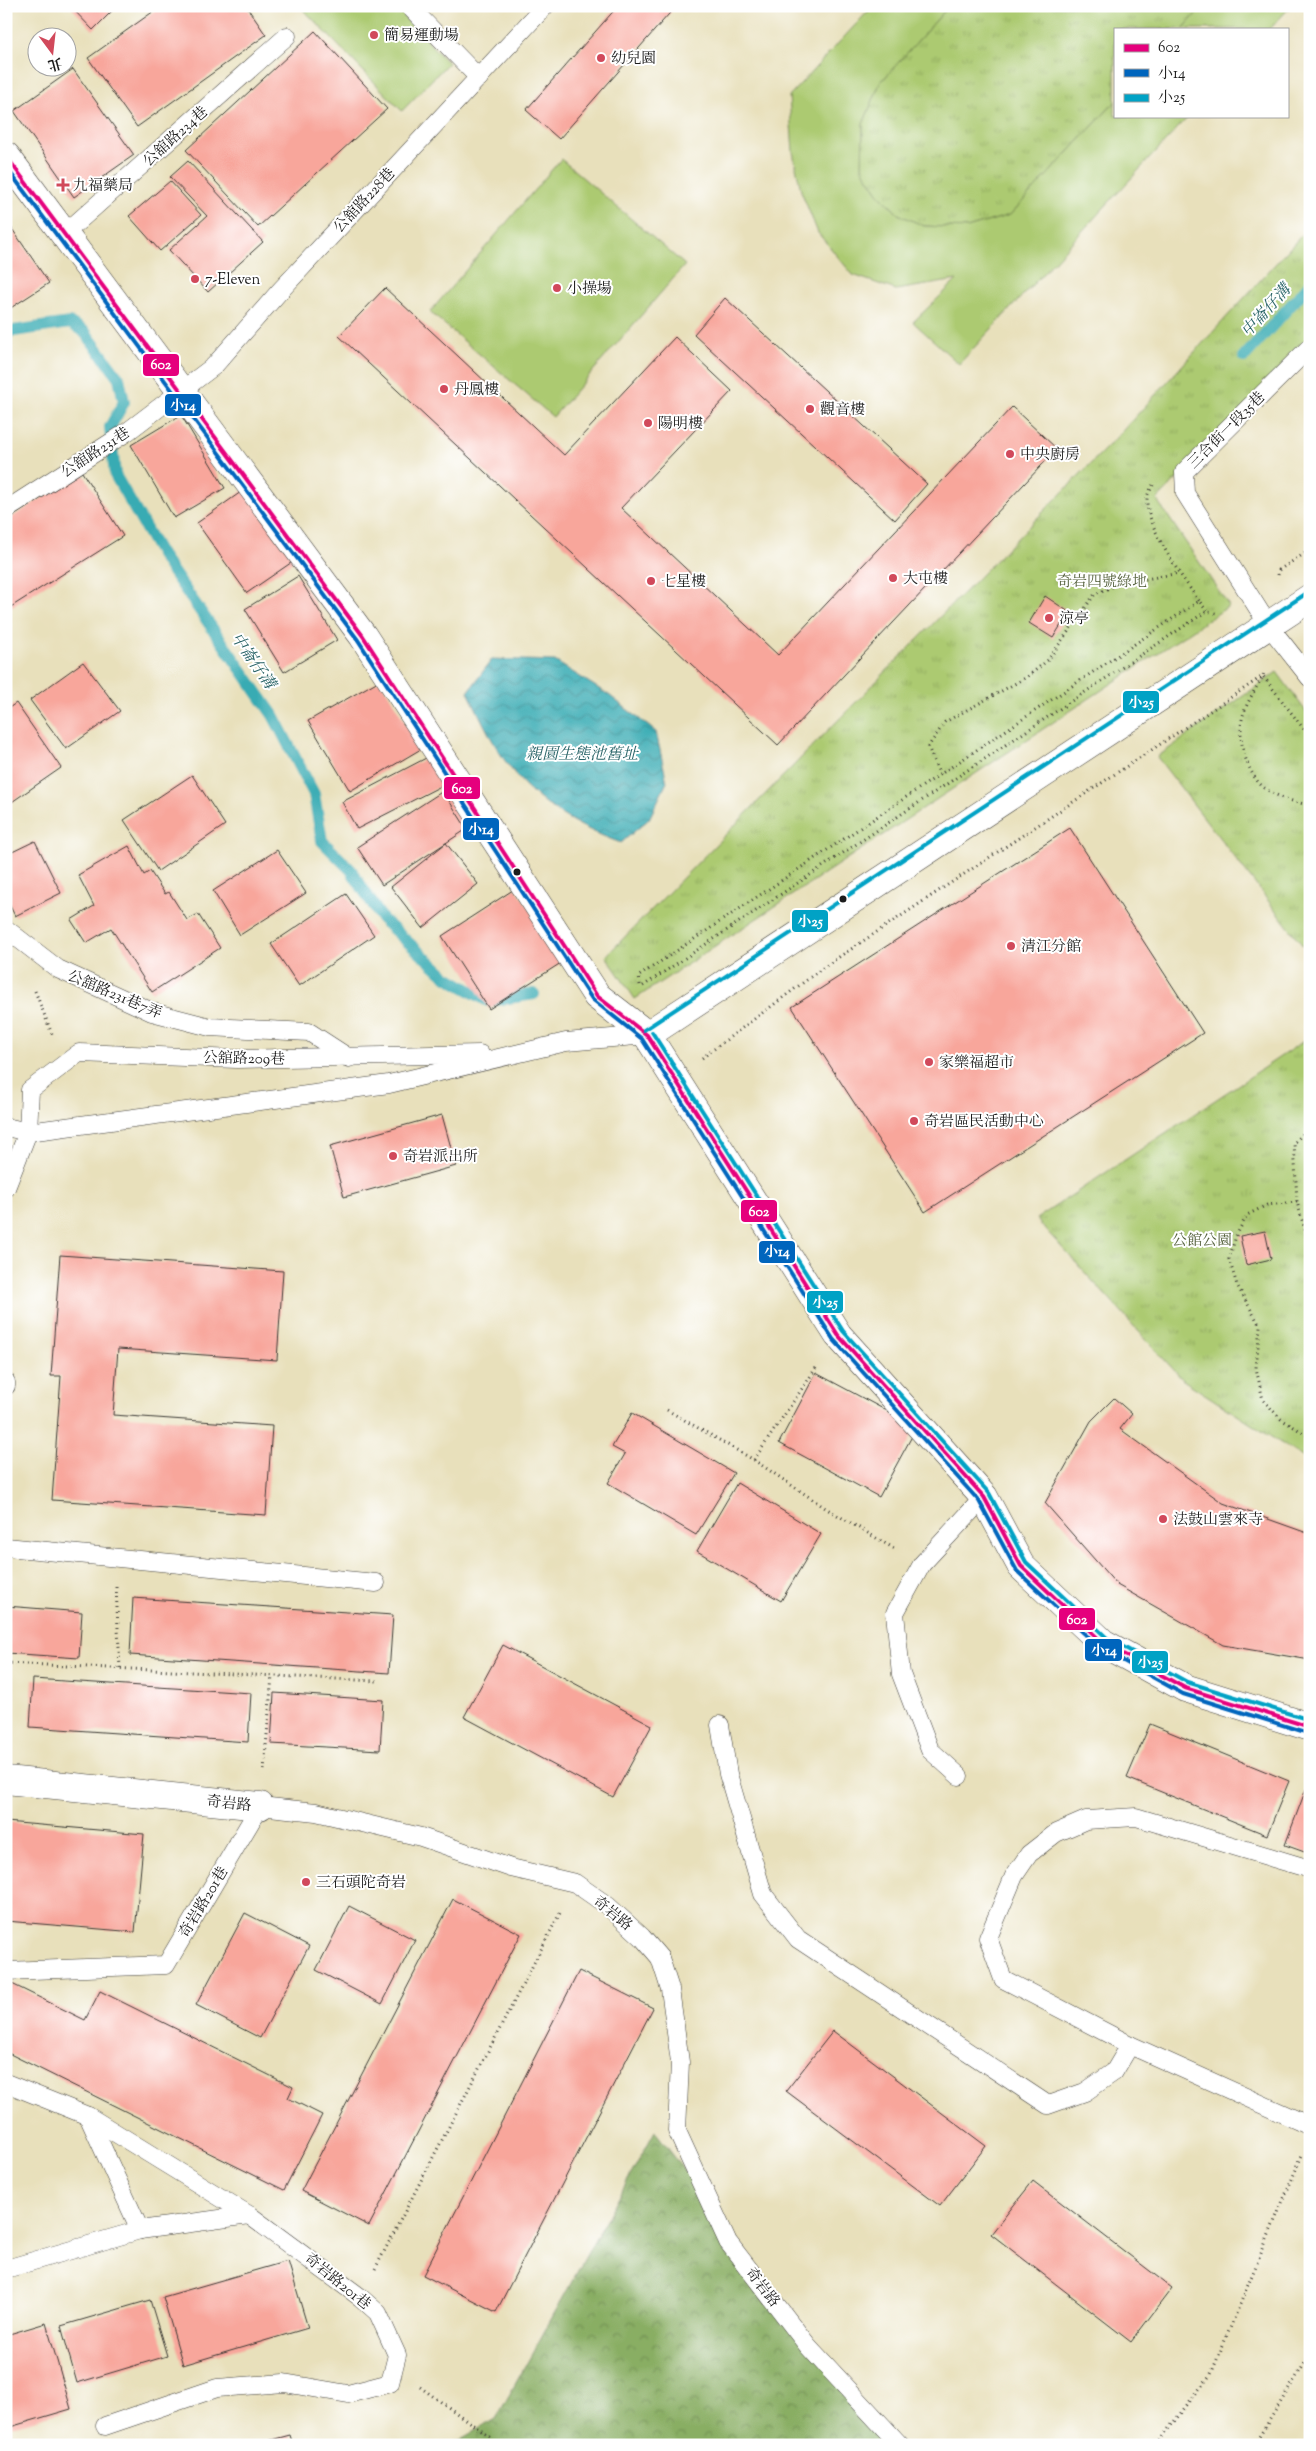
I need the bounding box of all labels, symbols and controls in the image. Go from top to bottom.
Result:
place label: 簡易運動場 [384,26,459,47]
north arrow [28,28,78,78]
legend [1114,28,1288,118]
marker: 簡易運動場 [368,29,380,41]
text: 602 [1158,38,1180,59]
place label: 幼兒園 [611,49,656,70]
text: 北 [45,51,64,74]
marker: 幼兒園 [595,52,607,64]
text: 小14 [1158,64,1186,85]
text: 小25 [1158,88,1185,109]
street label: 公舘路234巷 [139,102,213,172]
street label: 公舘路228巷 [330,164,401,238]
place label: 九福藥局 [73,176,133,197]
marker: 九福藥局 [57,179,69,191]
place label: 7-Eleven [205,270,261,291]
marker: 7-Eleven [189,273,201,285]
water label: 中崙仔溝 [1237,278,1299,343]
place label: 小操場 [567,279,612,300]
marker: 小操場 [551,282,563,294]
line badge: 602 [142,353,180,377]
text: 602 [151,356,172,376]
place label: 丹鳳樓 [454,380,499,401]
marker: 丹鳳樓 [438,383,450,395]
street label: 三合街一段35巷 [1184,388,1270,474]
line badge: 小14 [164,393,202,417]
text: 小14 [170,397,196,417]
place label: 觀音樓 [820,400,865,421]
marker: 觀音樓 [804,403,816,415]
place label: 陽明樓 [658,414,703,435]
marker: 陽明樓 [642,417,654,429]
street label: 公舘路231巷 [57,423,134,483]
place label: 中央廚房 [1020,445,1080,466]
marker: 中央廚房 [1004,448,1016,460]
place label: 大屯樓 [903,569,948,590]
place label: 七星樓 [661,572,706,593]
marker: 大屯樓 [887,572,899,584]
park label: 奇岩四號綠地 [1057,572,1147,593]
marker: 七星樓 [645,575,657,587]
place label: 涼亭 [1059,609,1089,630]
marker: 涼亭 [1043,612,1055,624]
water label: 中崙仔溝 [224,629,281,697]
line badge: 小25 [1122,690,1160,714]
text: 小25 [1128,694,1154,714]
water label: 親園生態池舊址 [526,744,639,767]
line badge: 602 [443,776,481,800]
text: 602 [452,780,473,800]
line badge: 小14 [462,817,500,841]
text: 小14 [468,821,494,841]
unlabelled marker [512,867,522,877]
unlabelled marker [838,894,848,904]
line badge: 小25 [791,909,829,933]
text: 小25 [797,913,823,933]
place label: 清江分館 [1021,937,1081,958]
marker: 清江分館 [1005,940,1017,952]
street label: 公舘路231巷7弄 [64,966,165,1025]
street label: 公舘路209巷 [203,1048,285,1071]
place label: 家樂福超市 [939,1053,1014,1074]
marker: 家樂福超市 [923,1056,935,1068]
place label: 奇岩區民活動中心 [924,1112,1044,1133]
marker: 奇岩區民活動中心 [908,1115,920,1127]
place label: 奇岩派出所 [403,1147,478,1168]
marker: 奇岩派出所 [387,1150,399,1162]
line badge: 602 [740,1199,778,1223]
text: 602 [749,1203,770,1223]
park label: 公館公園 [1172,1231,1232,1252]
line badge: 小14 [758,1240,796,1264]
text: 小14 [764,1243,790,1263]
line badge: 小25 [806,1290,844,1314]
text: 小25 [812,1294,838,1314]
place label: 法鼓山雲來寺 [1173,1510,1263,1531]
marker: 法鼓山雲來寺 [1157,1513,1169,1525]
line badge: 602 [1058,1607,1096,1631]
text: 602 [1067,1611,1088,1631]
line badge: 小14 [1084,1638,1123,1662]
text: 小14 [1091,1642,1117,1662]
line badge: 小25 [1131,1650,1169,1674]
text: 小25 [1137,1654,1163,1674]
street label: 奇岩路 [205,1792,252,1817]
street label: 奇岩路201巷 [175,1863,234,1942]
place label: 三石頭陀奇岩 [316,1873,406,1894]
marker: 三石頭陀奇岩 [300,1876,312,1888]
street label: 奇岩路 [588,1892,636,1936]
street label: 奇岩路201巷 [299,2249,375,2315]
street label: 奇岩路 [740,2264,784,2312]

